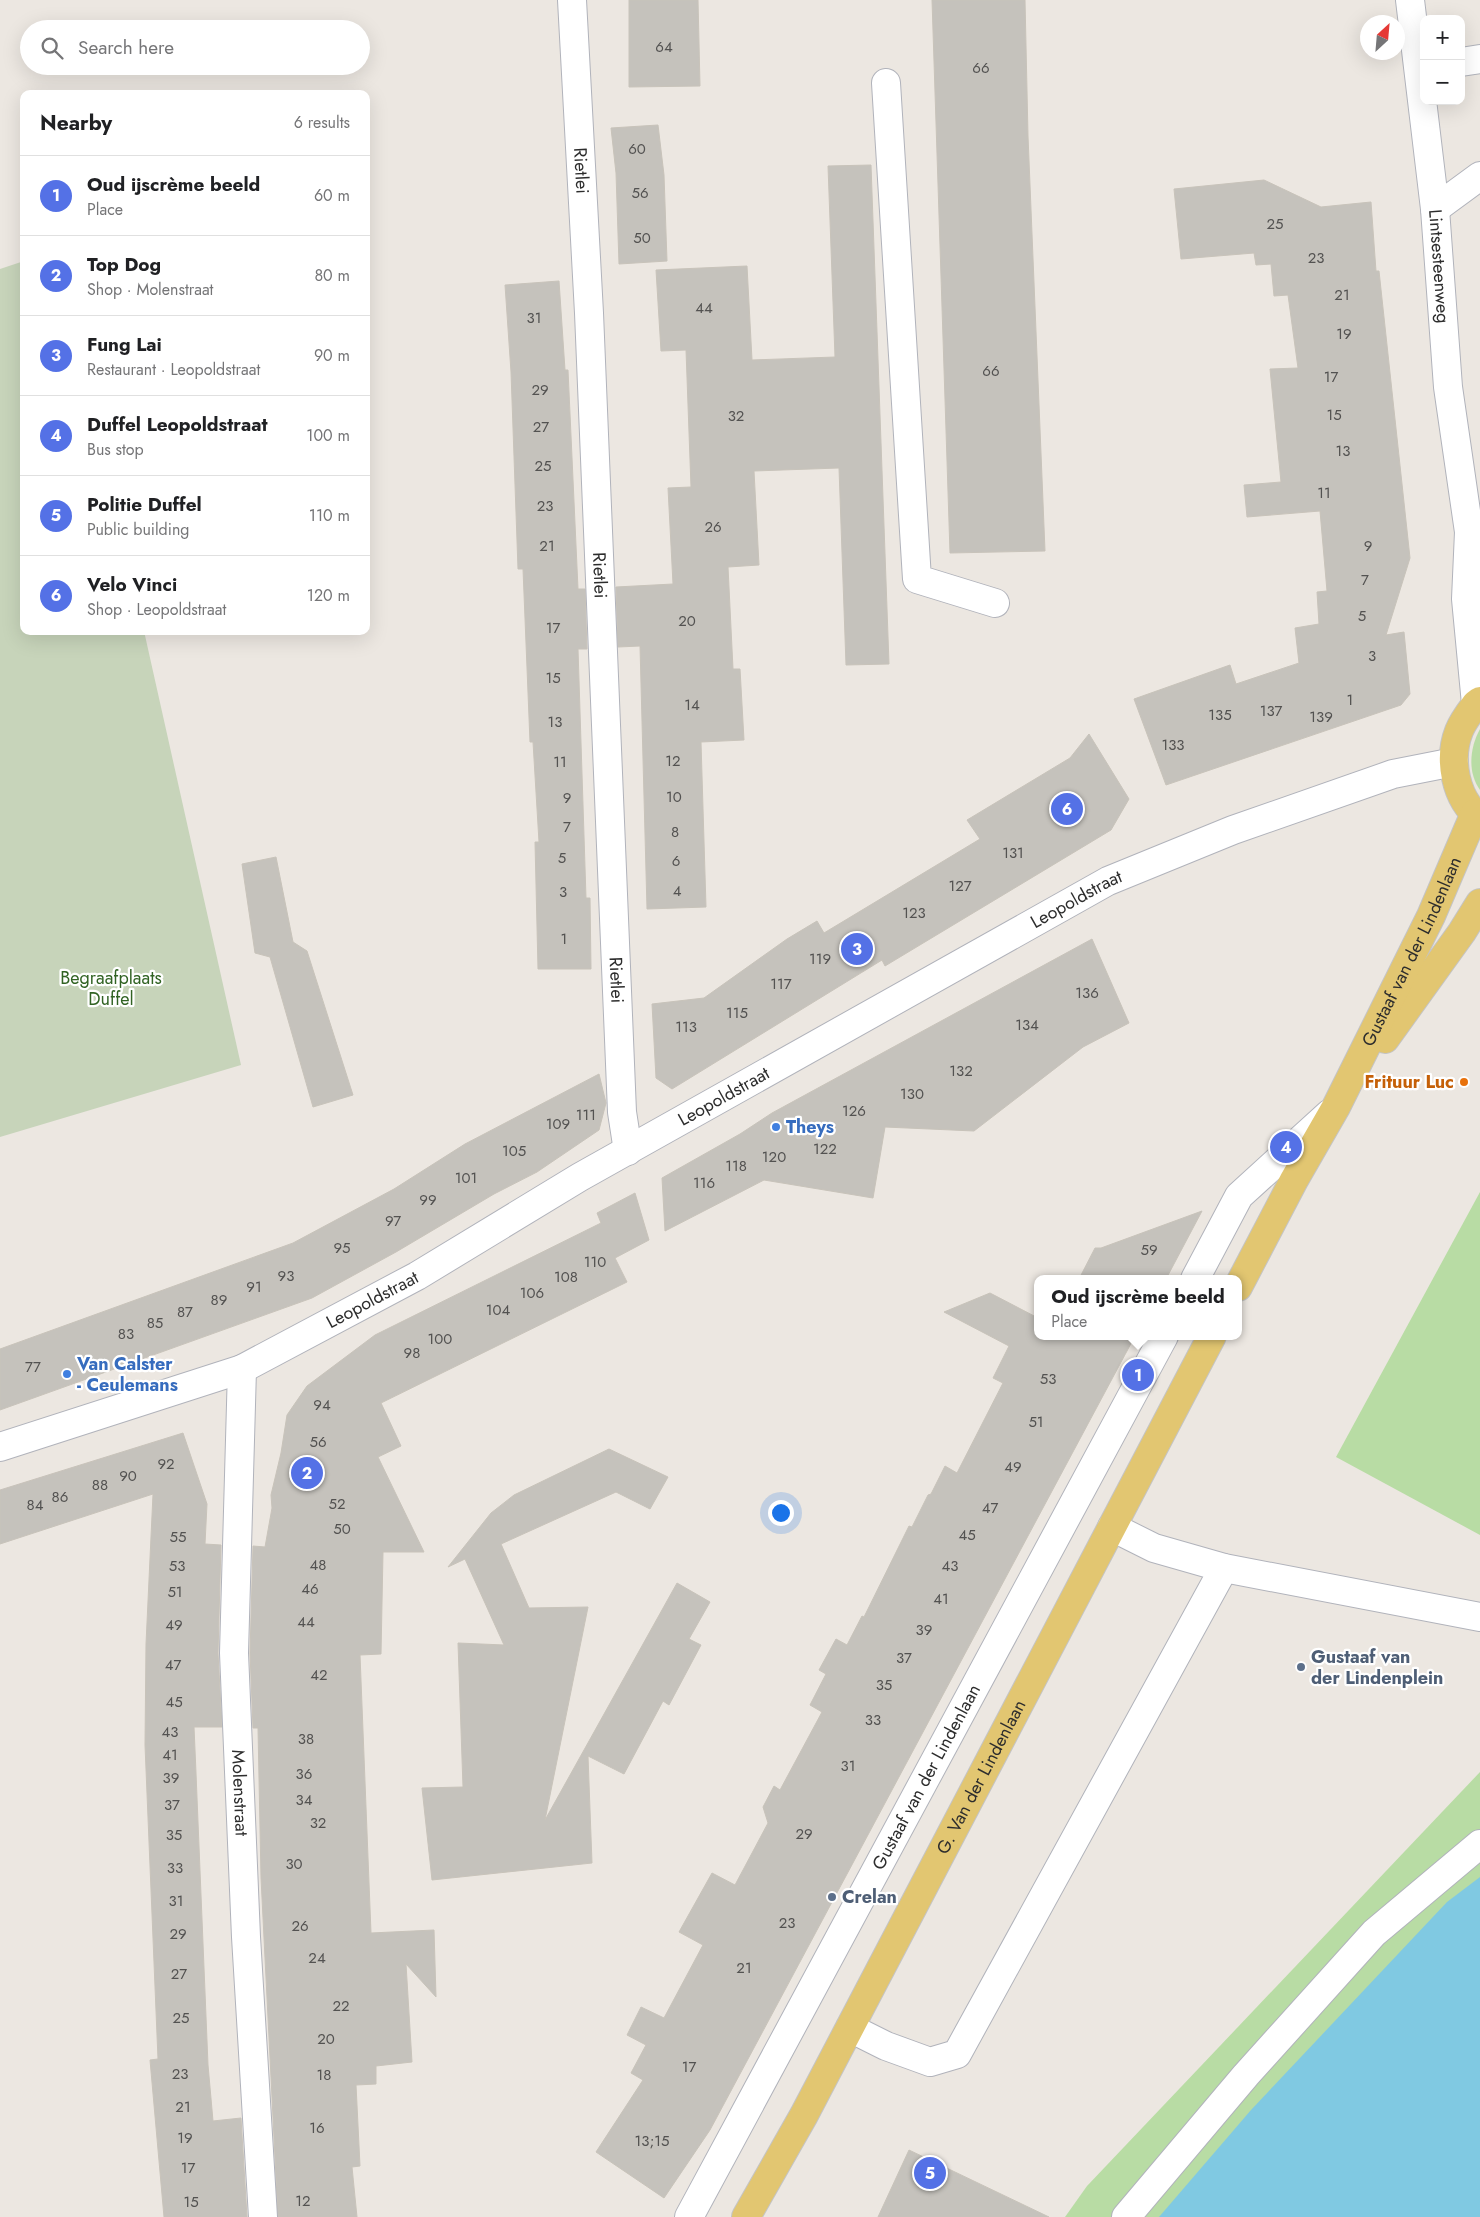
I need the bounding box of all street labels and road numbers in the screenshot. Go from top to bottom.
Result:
street label: Rietlei [567,147,596,195]
street label: Lintsesteenweg [1422,208,1456,324]
street label: Rietlei [586,552,614,599]
street label: Gustaaf van der Lindenlaan [1355,852,1468,1051]
street label: Leopoldstraat [1026,863,1127,935]
street label: Rietlei [603,956,630,1004]
street label: Leopoldstraat [673,1060,775,1132]
street label: Leopoldstraat [322,1264,424,1335]
street label: Gustaaf van der Lindenlaan [866,1679,987,1874]
street label: G. Van der Lindenlaan [930,1695,1032,1859]
street label: Molenstraat [225,1749,255,1837]

